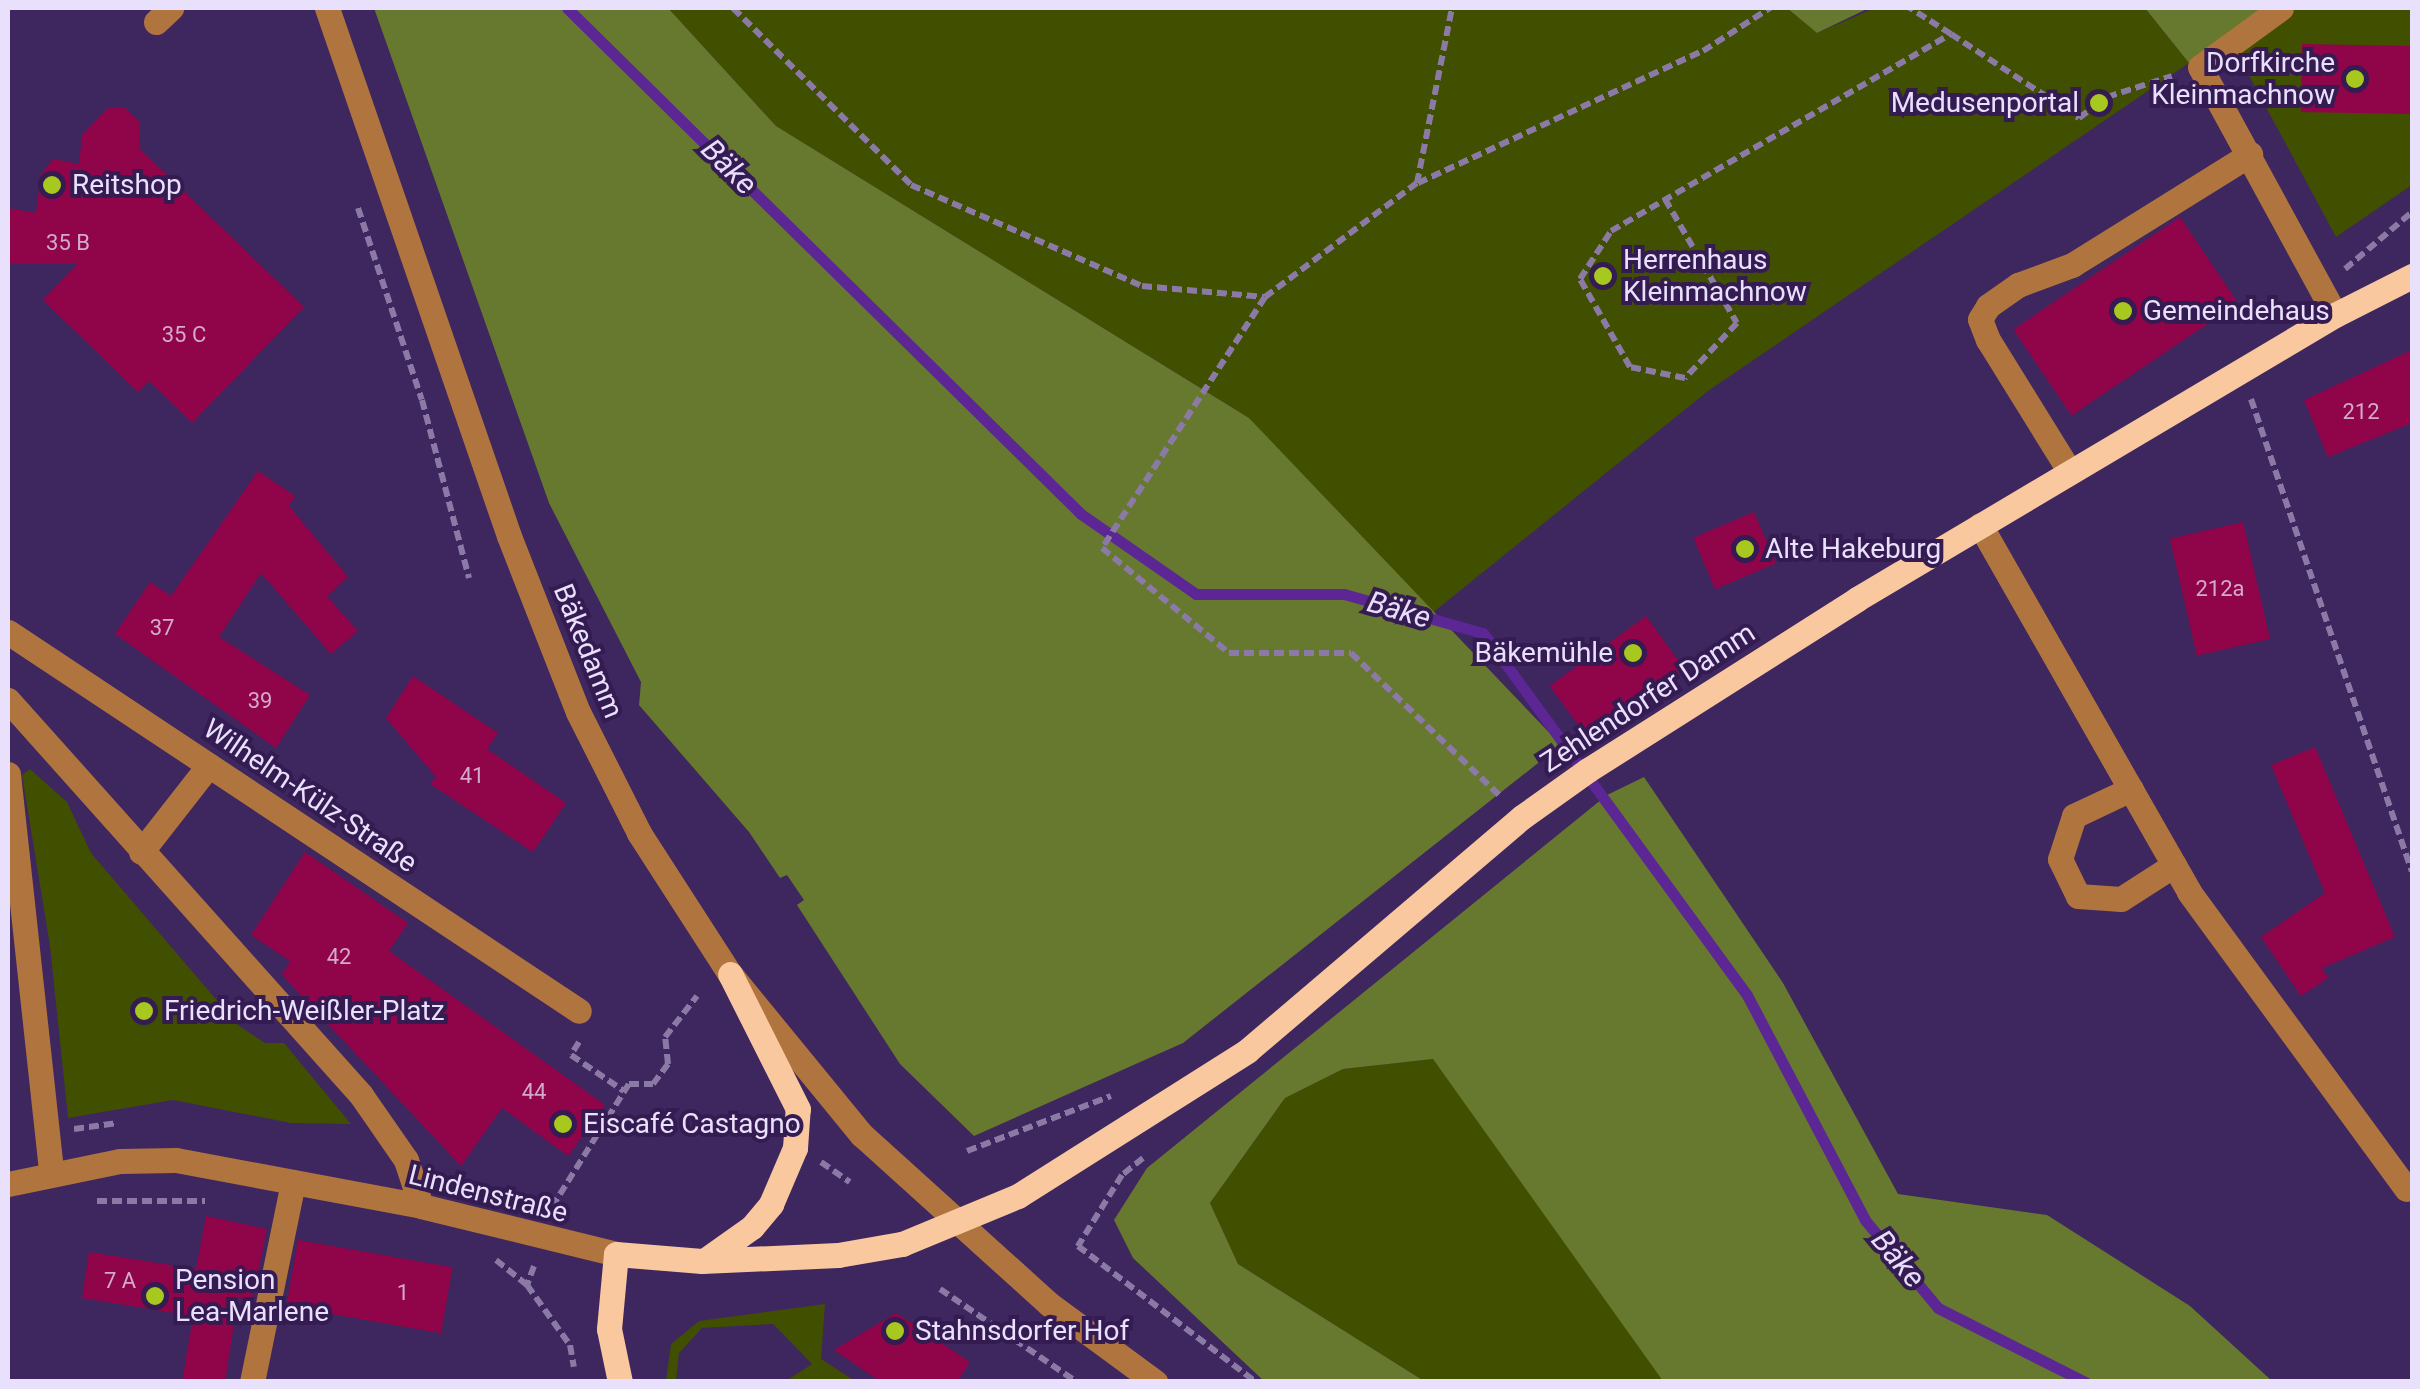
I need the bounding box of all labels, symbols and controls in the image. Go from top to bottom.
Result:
place label: Dorfkirche Kleinmachnow [2151,46,2335,112]
marker: Dorfkirche Kleinmachnow [2344,68,2366,90]
place label: Medusenportal [1891,86,2079,120]
marker: Medusenportal [2088,92,2110,114]
water label: Bäke [694,132,764,202]
place label: Reitshop [72,168,182,202]
marker: Reitshop [41,174,63,196]
house number: 35 B [46,230,90,256]
place label: Herrenhaus Kleinmachnow [1623,243,1807,309]
marker: Herrenhaus Kleinmachnow [1592,265,1614,287]
place label: Gemeindehaus [2143,294,2330,328]
marker: Gemeindehaus [2112,300,2134,322]
house number: 35 C [162,322,206,348]
house number: 212 [2342,399,2380,425]
place label: Alte Hakeburg [1765,532,1941,566]
marker: Alte Hakeburg [1734,538,1756,560]
house number: 212a [2195,576,2245,602]
street label: Bäkedamm [546,579,630,723]
water label: Bäke [1363,584,1435,636]
house number: 37 [150,615,174,641]
street label: Zehlendorfer Damm [1535,616,1761,780]
place label: Bäkemühle [1474,636,1613,670]
marker: Bäkemühle [1622,642,1644,664]
house number: 39 [248,688,272,714]
street label: Wilhelm-Külz-Straße [197,712,423,880]
house number: 41 [460,763,484,789]
house number: 42 [327,944,351,970]
place label: Friedrich-Weißler-Platz [164,994,445,1028]
marker: Friedrich-Weißler-Platz [133,1000,155,1022]
house number: 44 [522,1079,546,1105]
place label: Eiscafé Castagno [583,1107,801,1141]
marker: Eiscafé Castagno [552,1113,574,1135]
street label: Lindenstraße [405,1158,571,1230]
water label: Bäke [1864,1223,1932,1295]
place label: Pension Lea-Marlene [175,1263,329,1329]
house number: 7 A [104,1268,136,1294]
house number: 1 [397,1280,409,1306]
marker: Pension Lea-Marlene [144,1285,166,1307]
place label: Stahnsdorfer Hof [915,1314,1129,1348]
marker: Stahnsdorfer Hof [884,1320,906,1342]

